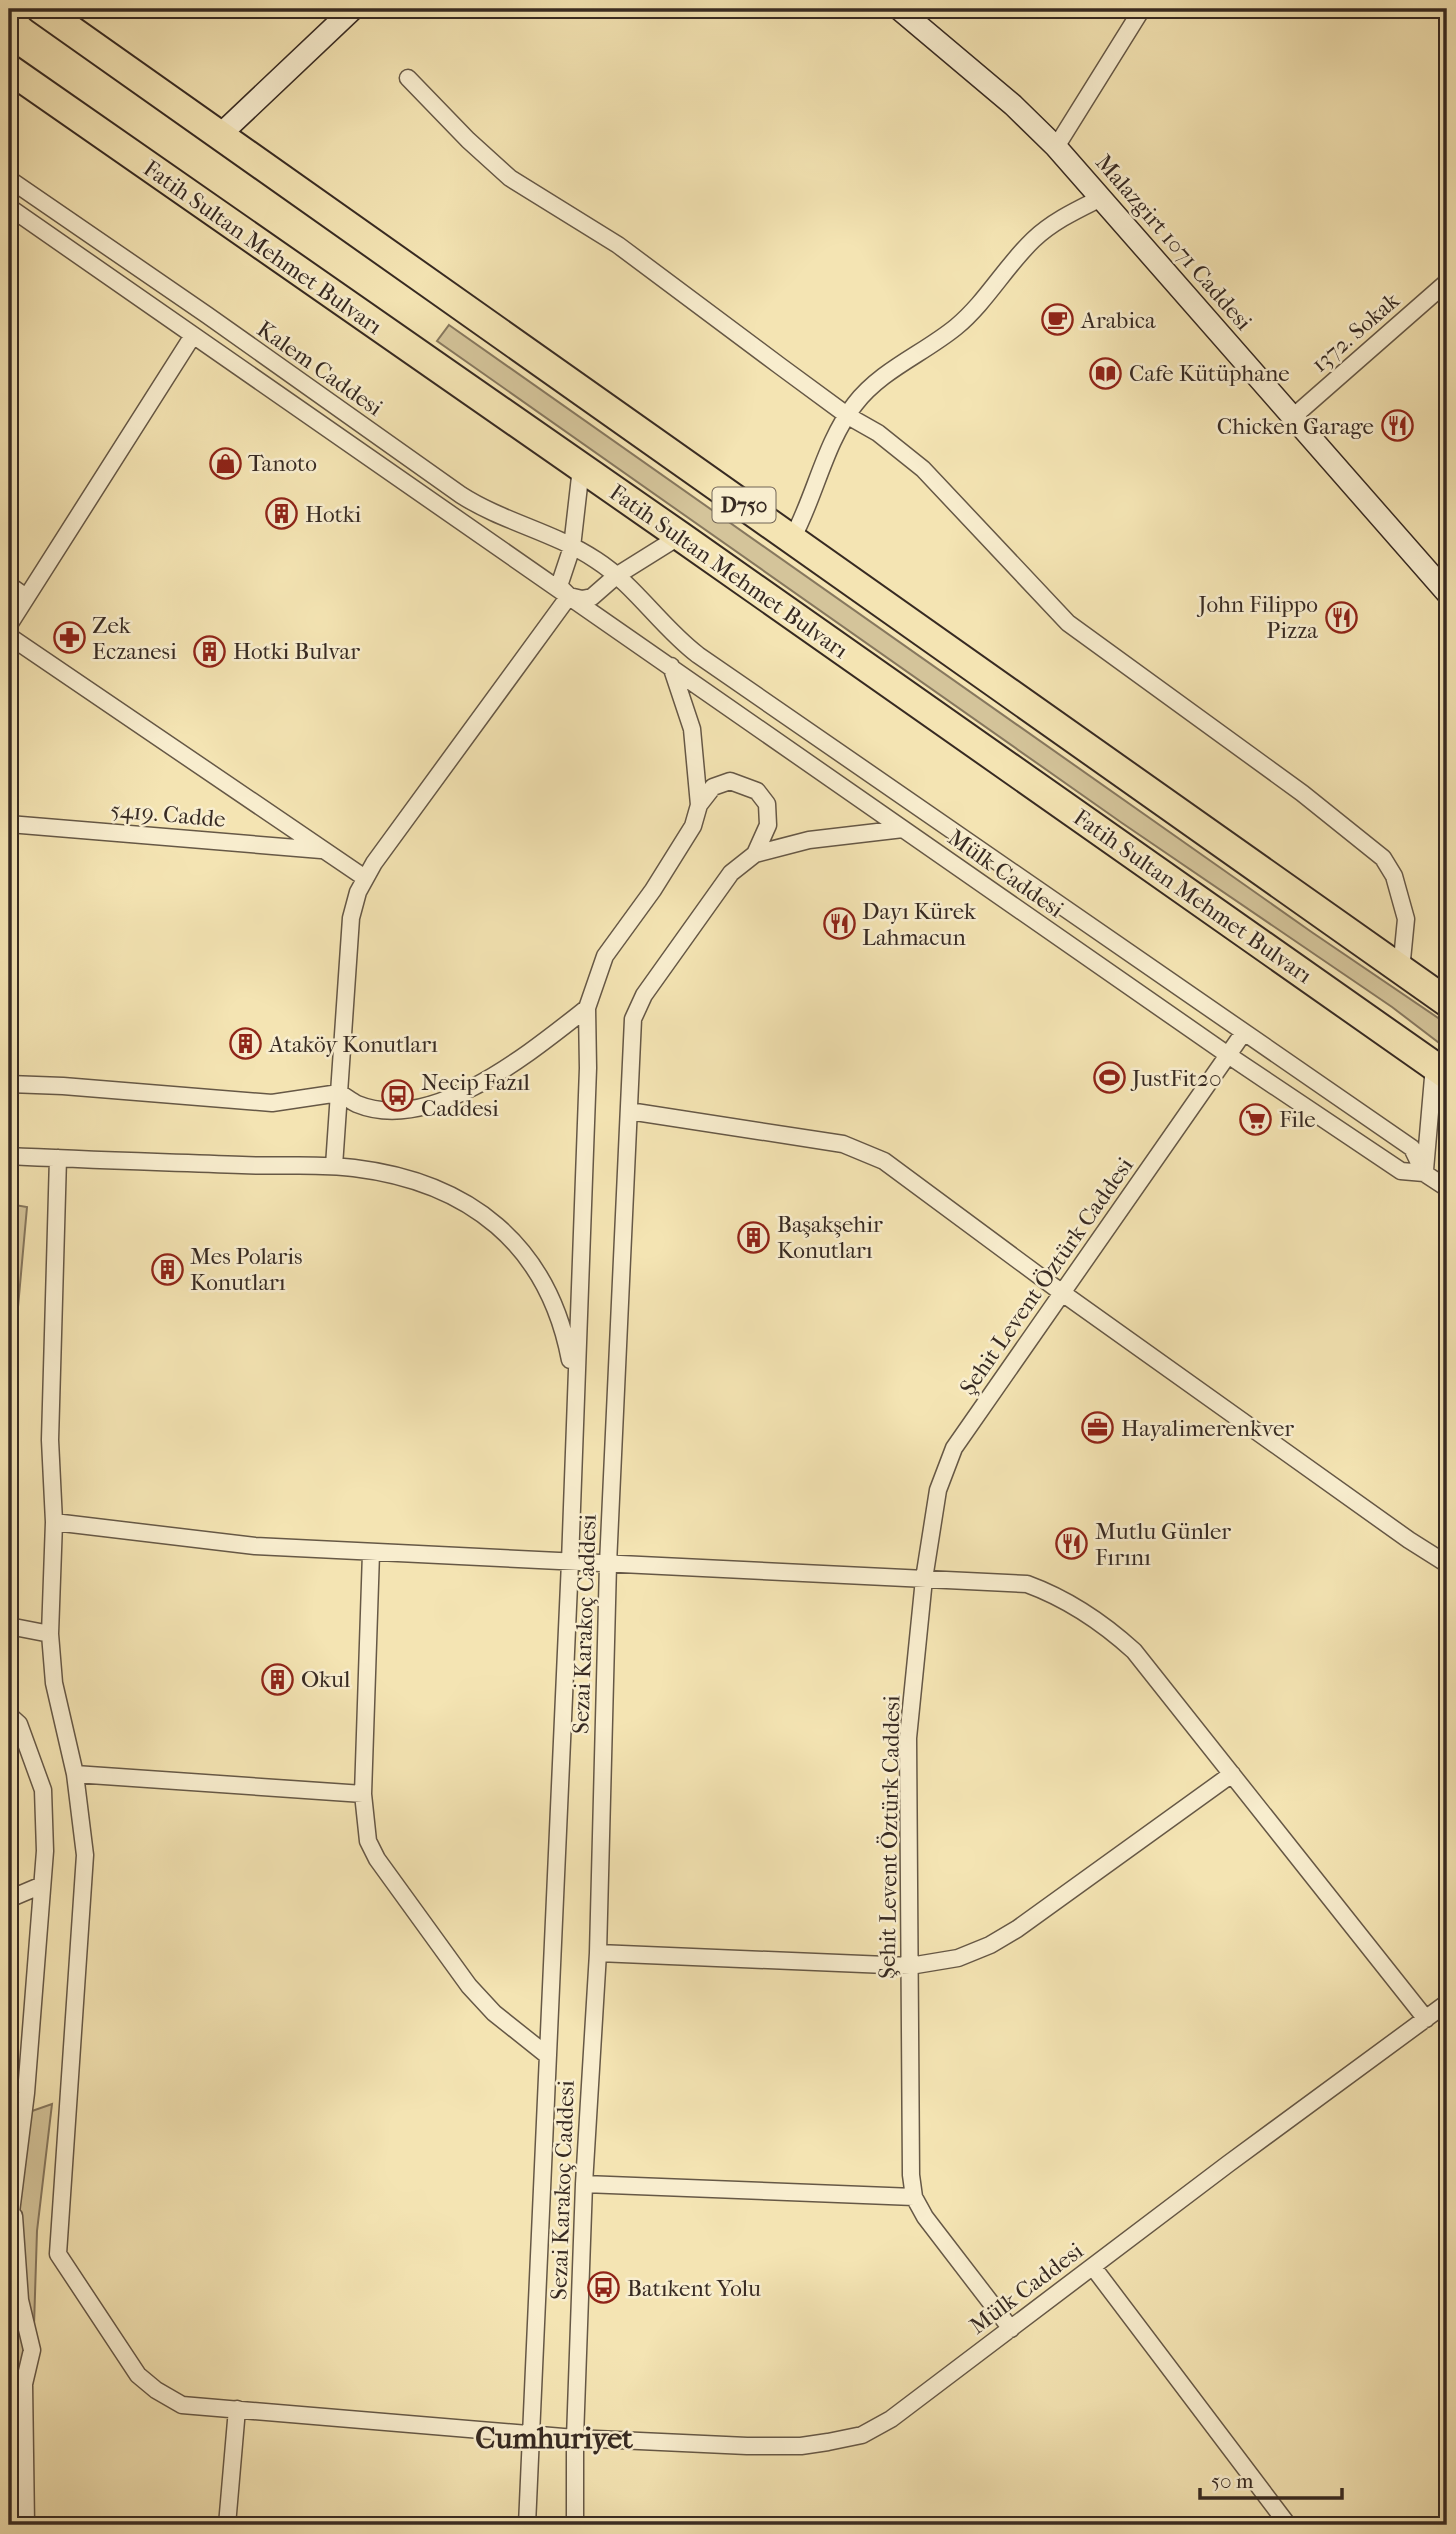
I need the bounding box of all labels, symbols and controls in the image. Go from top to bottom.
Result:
street label: Malazgirt 1071 Caddesi [1090,149,1257,336]
street label: Fatih Sultan Mehmet Bulvarı [138,155,387,340]
street label: 1372. Sokak [1306,286,1406,378]
cafe icon: Arabica [1041,303,1075,337]
place label: Arabica [1080,307,1156,334]
street label: Kalem Caddesi [252,315,388,422]
library icon: Cafe Kütüphane [1089,356,1123,390]
place label: Cafe Kütüphane [1129,360,1290,387]
restaurant icon: Chicken Garage [1380,409,1414,443]
place label: Chicken Garage [1217,413,1374,440]
shop icon: Tanoto [208,446,242,480]
place label: Tanoto [248,450,317,477]
street label: Fatih Sultan Mehmet Bulvarı [604,479,853,664]
road number: D750 [712,488,776,522]
building icon: Hotki [265,497,299,531]
place label: Hotki [305,501,362,528]
place label: John Filippo Pizza [1196,591,1318,644]
restaurant icon: John Filippo Pizza [1324,600,1358,634]
place label: Zek Eczanesi [92,612,177,665]
pharmacy icon: Zek Eczanesi [52,621,86,655]
building icon: Hotki Bulvar [193,634,227,668]
place label: Hotki Bulvar [233,638,360,665]
street label: 5419. Cadde [109,796,227,833]
street label: Fatih Sultan Mehmet Bulvarı [1068,804,1317,989]
street label: Mülk Caddesi [943,824,1069,923]
place label: Dayı Kürek Lahmacun [862,898,977,951]
restaurant icon: Dayı Kürek Lahmacun [822,907,856,941]
building icon: Ataköy Konutları [229,1027,263,1061]
place label: Ataköy Konutları [268,1031,438,1058]
sports icon: JustFit20 [1092,1061,1126,1095]
place label: JustFit20 [1130,1065,1222,1092]
place label: Necip Fazıl Caddesi [421,1069,531,1122]
bus stop icon: Necip Fazıl Caddesi [381,1078,415,1112]
supermarket icon: File [1239,1102,1273,1136]
place label: File [1279,1106,1316,1133]
street label: Şehit Levent Öztürk Caddesi [954,1152,1139,1400]
place label: Başakşehir Konutları [777,1211,883,1264]
building icon: Başakşehir Konutları [737,1220,771,1254]
place label: Mes Polaris Konutları [190,1243,302,1296]
building icon: Mes Polaris Konutları [150,1252,184,1286]
office icon: Hayalimerenkver [1081,1411,1115,1445]
place label: Hayalimerenkver [1121,1415,1294,1442]
street label: Sezai Karakoç Caddesi [567,1513,602,1734]
place label: Mutlu Günler Fırını [1095,1518,1231,1571]
restaurant icon: Mutlu Günler Fırını [1055,1527,1089,1561]
building icon: Okul [261,1662,295,1696]
place label: Okul [301,1666,351,1693]
street label: Şehit Levent Öztürk Caddesi [874,1695,905,1979]
street label: Sezai Karakoç Caddesi [545,2079,580,2300]
street label: Mülk Caddesi [964,2237,1088,2340]
bus stop icon: Batıkent Yolu [587,2271,621,2305]
place label: Batıkent Yolu [627,2275,761,2302]
district label: Cumhuriyet [475,2421,633,2456]
scale bar [1200,2457,1342,2501]
text: 50 m [1211,2469,1254,2493]

